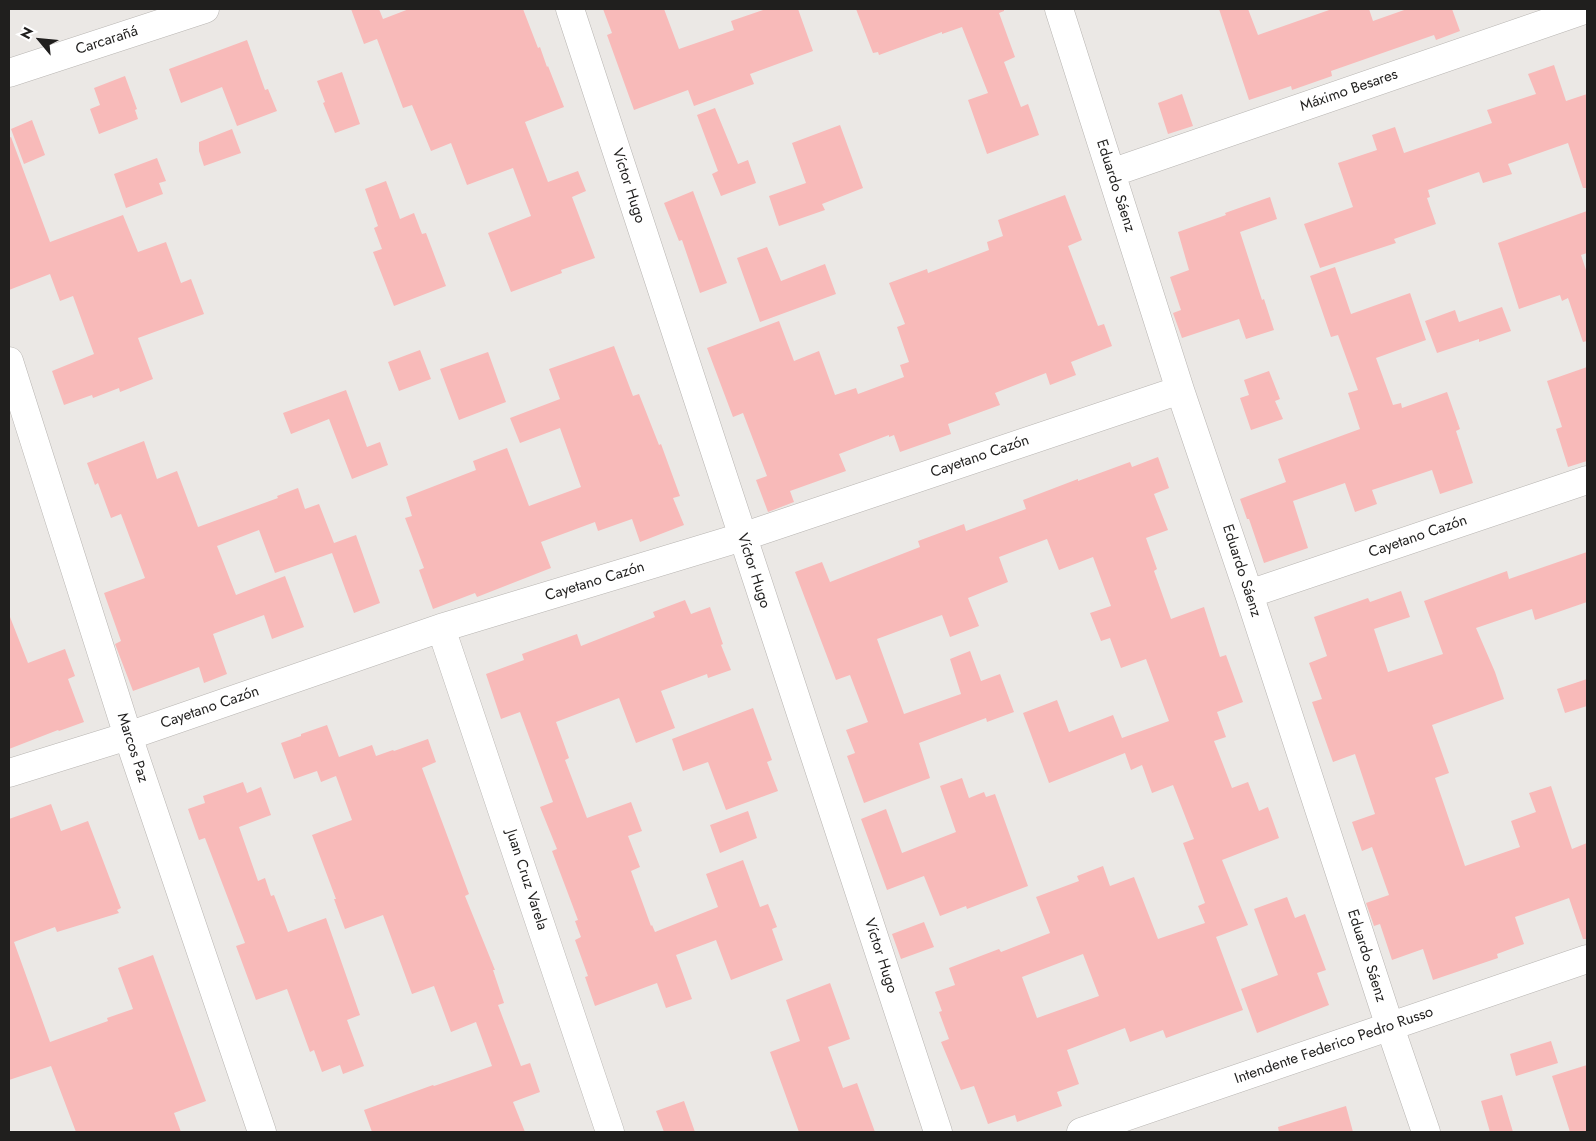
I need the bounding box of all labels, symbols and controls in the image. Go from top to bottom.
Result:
north arrow [15,15,65,65]
text: N [15,23,38,43]
street label: Carcarañá [74,23,140,59]
street label: Máximo Besares [1298,66,1400,116]
street label: Eduardo Sáenz [1092,137,1138,235]
street label: Víctor Hugo [607,146,649,226]
street label: Cayetano Cazón [928,432,1032,482]
street label: Cayetano Cazón [1366,512,1470,562]
street label: Eduardo Sáenz [1218,522,1264,620]
street label: Víctor Hugo [732,531,774,611]
street label: Cayetano Cazón [543,558,647,606]
street label: Cayetano Cazón [158,683,262,733]
street label: Marcos Paz [112,711,152,785]
street label: Juan Cruz Varela [501,827,551,933]
street label: Eduardo Sáenz [1343,907,1389,1005]
street label: Víctor Hugo [859,916,901,996]
street label: Intendente Federico Pedro Russo [1232,1003,1436,1089]

